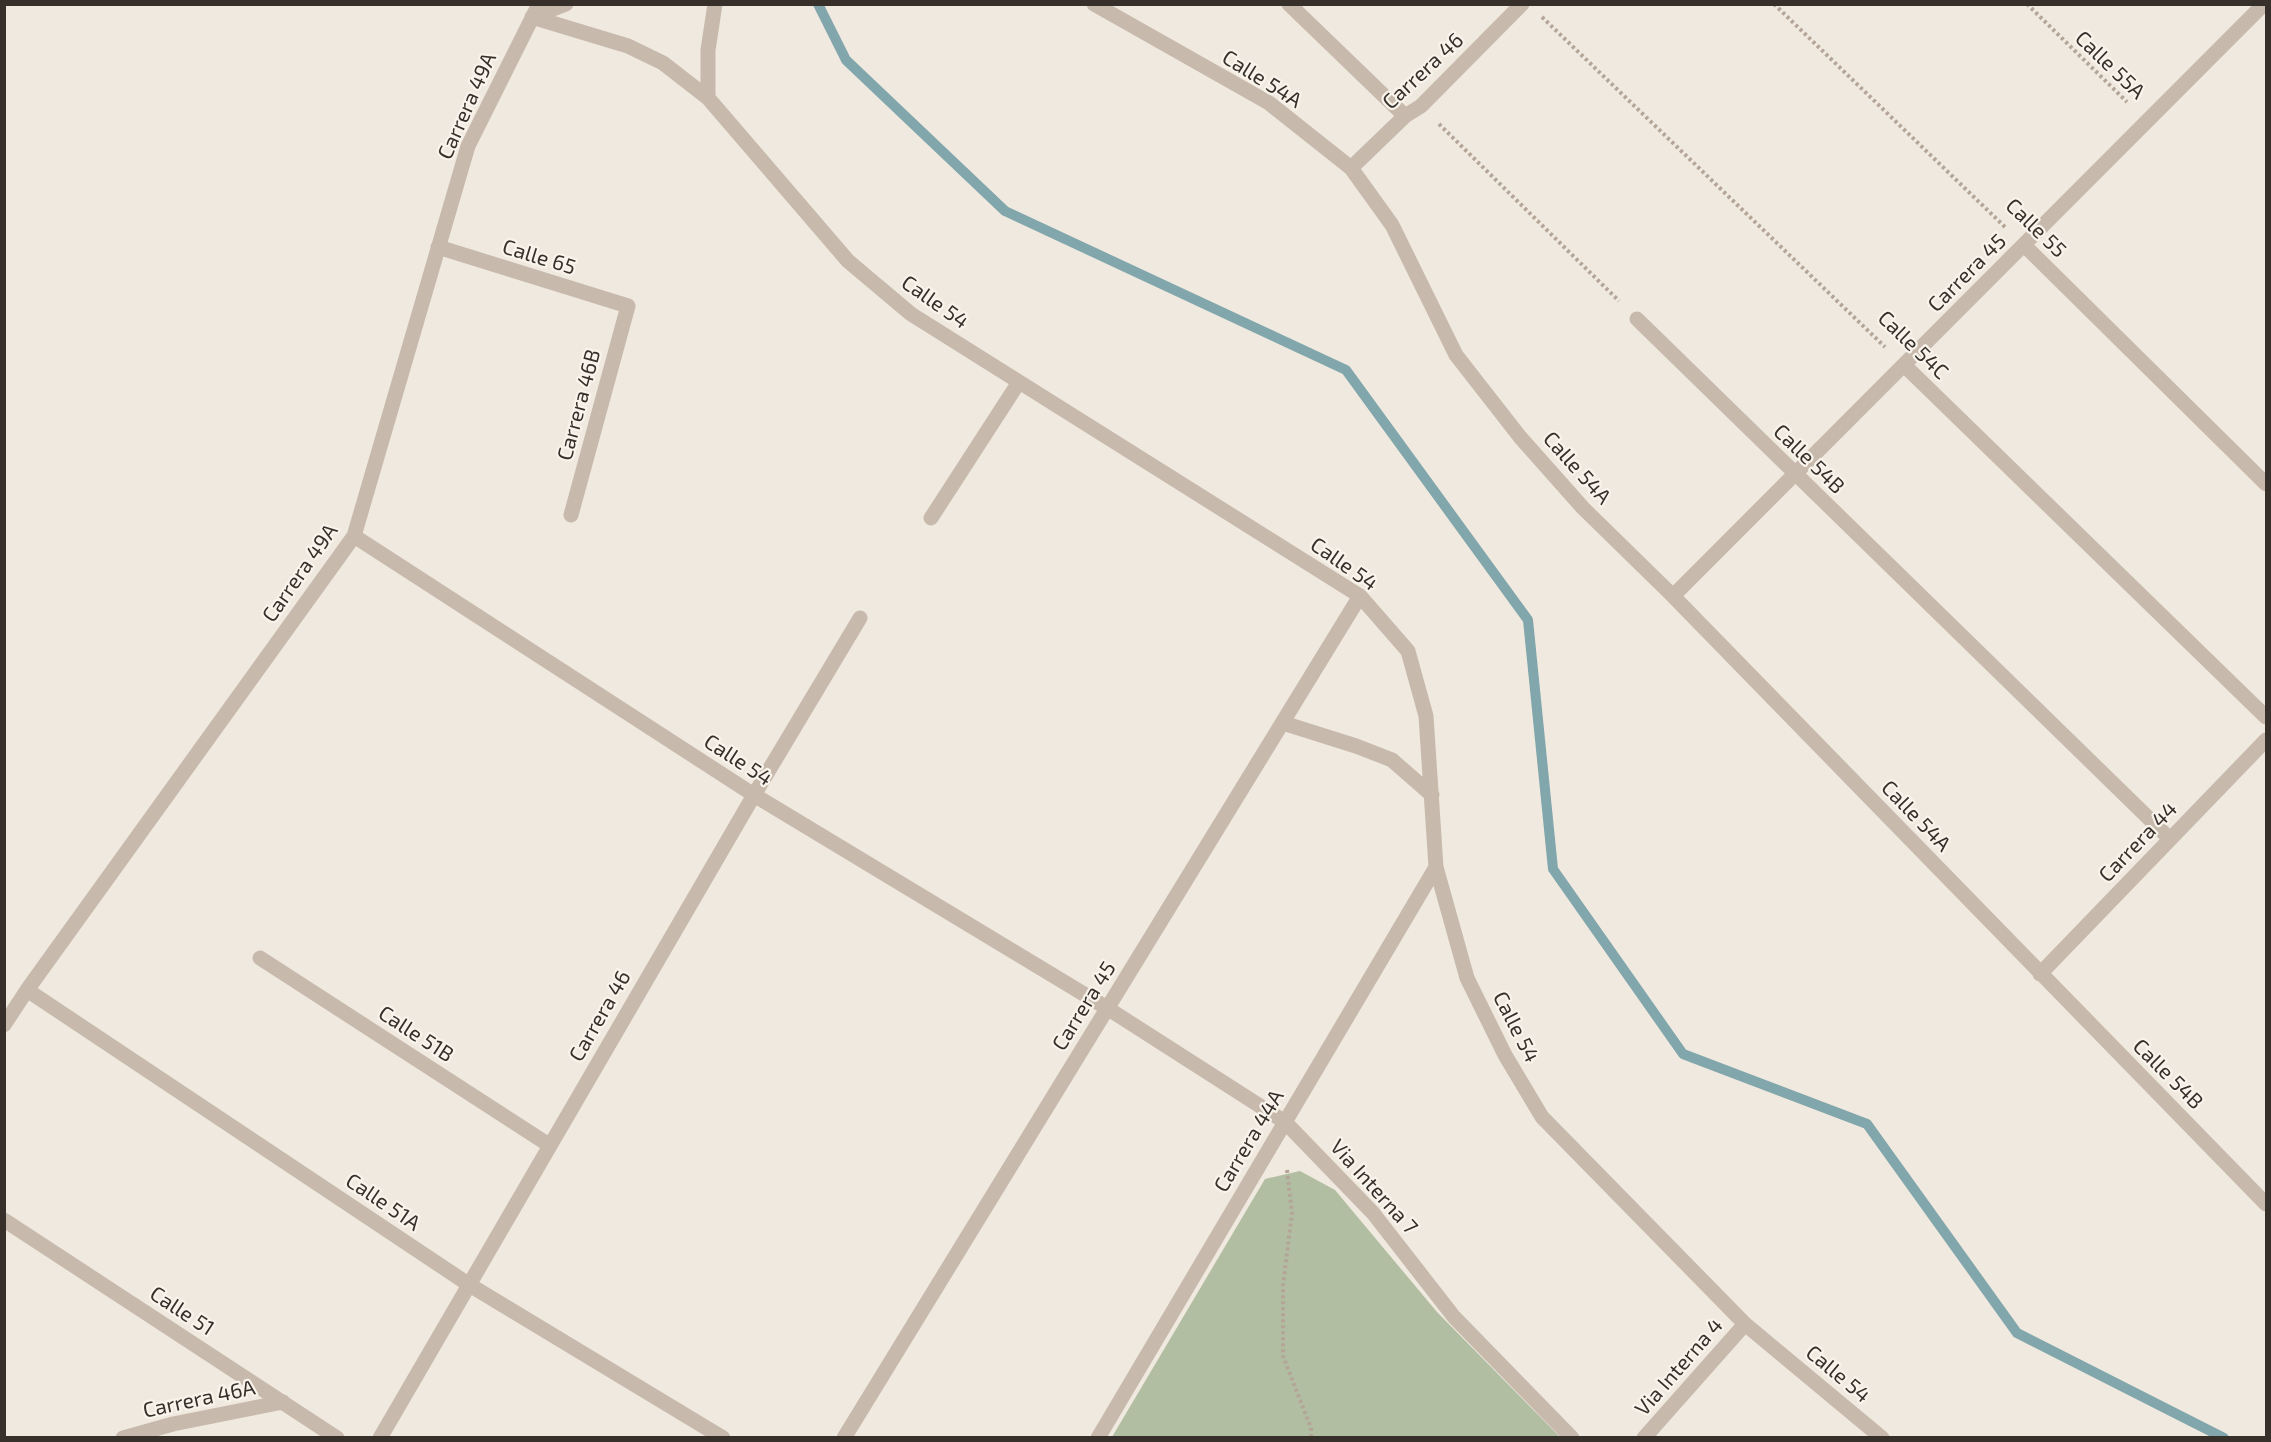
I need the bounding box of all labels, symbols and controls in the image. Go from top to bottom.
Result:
street label: Calle 55A [2070,26,2150,104]
street label: Carrera 46 [1378,27,1468,115]
street label: Calle 54A [1218,45,1306,113]
street label: Carrera 49A [432,49,502,163]
street label: Calle 55 [2000,193,2072,263]
street label: Carrera 45 [1923,229,2011,317]
street label: Calle 65 [499,234,579,280]
street label: Calle 54 [897,270,973,334]
street label: Calle 54C [1873,305,1953,385]
street label: Carrera 46B [552,347,606,463]
street label: Calle 54B [1768,419,1850,499]
street label: Calle 54A [1538,426,1616,510]
street label: Carrera 49A [257,519,343,627]
street label: Calle 54 [1306,532,1382,596]
street label: Calle 54 [699,729,777,791]
street label: Calle 54A [1876,775,1956,857]
street label: Carrera 44 [2094,797,2182,887]
street label: Carrera 45 [1047,957,1121,1055]
street label: Carrera 46 [564,966,636,1066]
street label: Calle 54 [1487,987,1545,1067]
street label: Calle 51B [374,1000,458,1068]
street label: Calle 54B [2128,1034,2208,1114]
street label: Carrera 44A [1209,1085,1289,1197]
street label: Via Interna 7 [1325,1134,1423,1240]
street label: Calle 51A [341,1168,425,1236]
street label: Calle 51 [145,1281,219,1341]
street label: Via Interna 4 [1630,1313,1728,1421]
street label: Calle 54 [1801,1340,1875,1408]
street label: Carrera 46A [141,1375,257,1423]

